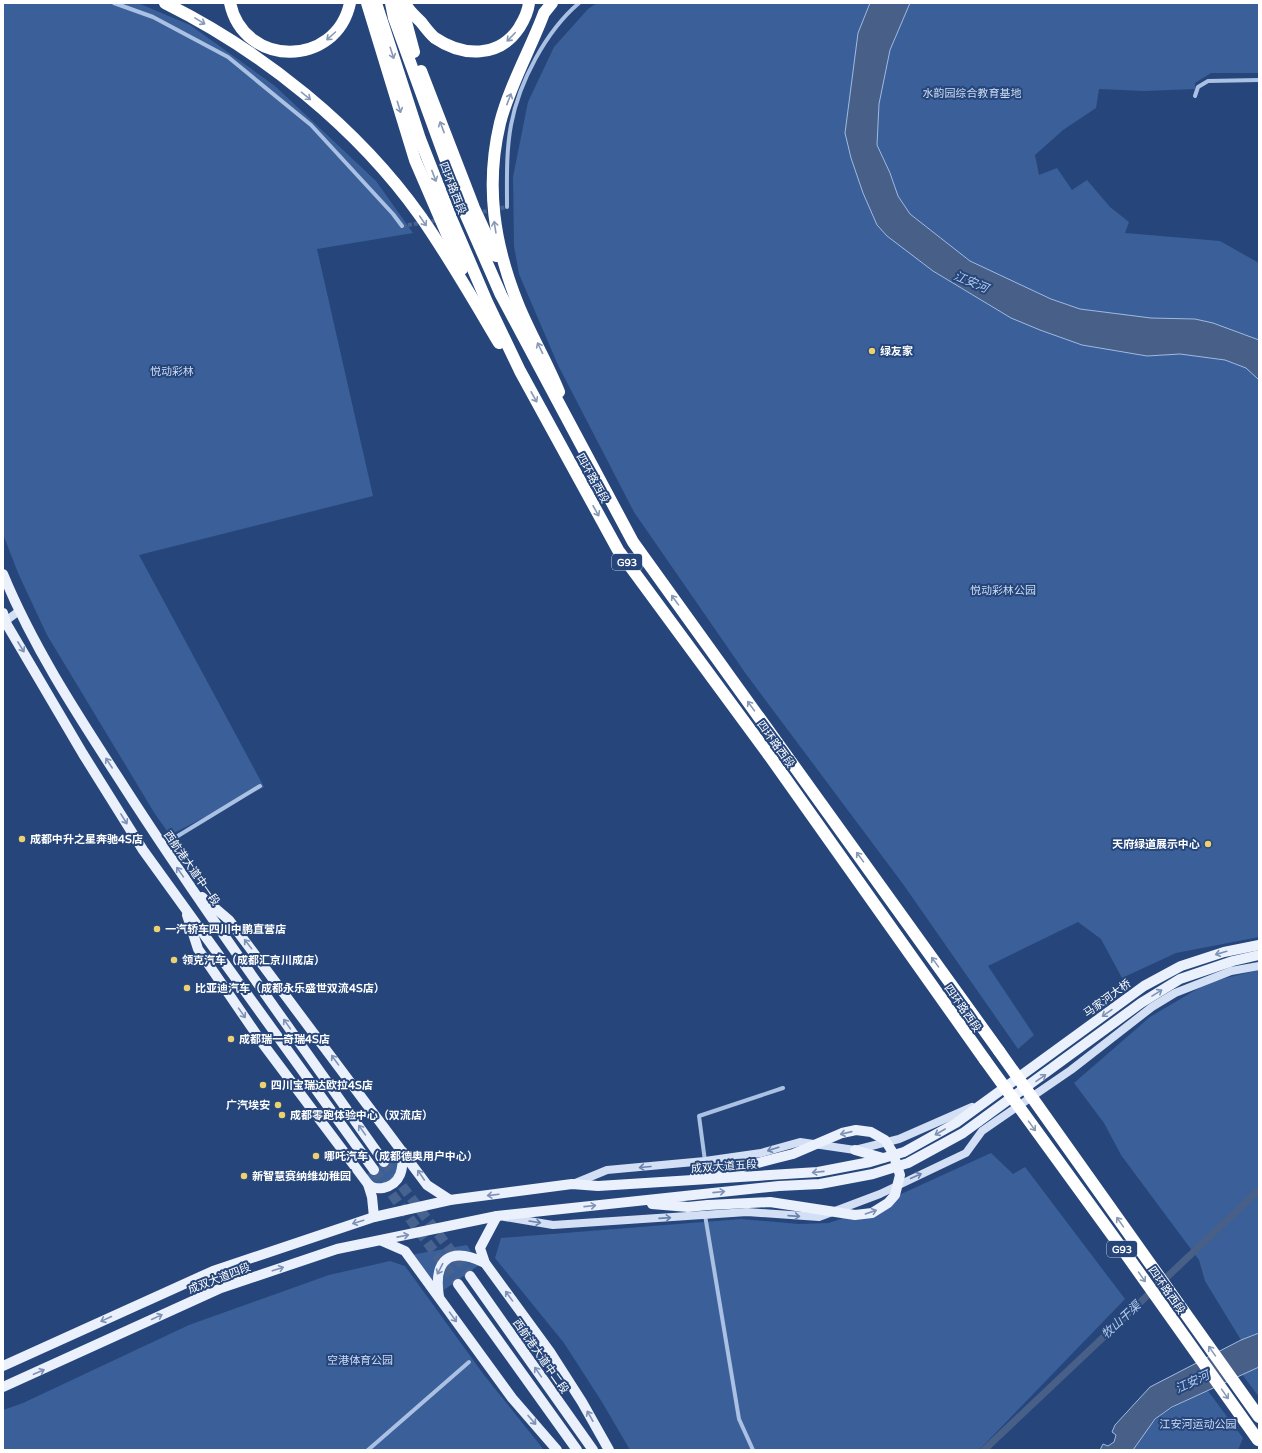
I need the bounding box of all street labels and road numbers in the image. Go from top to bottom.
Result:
street label: 四环路西段 [437,160,468,216]
street label: 四环路西段 [574,451,612,505]
road number: G93 [612,554,642,570]
street label: 四环路西段 [754,718,797,770]
street label: 西航港大道中一段 [161,829,222,908]
street label: 马家河大桥 [1081,977,1133,1020]
street label: 四环路西段 [941,982,984,1035]
street label: 成双大道五段 [691,1158,757,1175]
road number: G93 [1107,1241,1137,1257]
street label: 成双大道四段 [186,1261,252,1296]
street label: 四环路西段 [1145,1264,1188,1317]
street label: 西航港大道中二段 [510,1317,571,1396]

